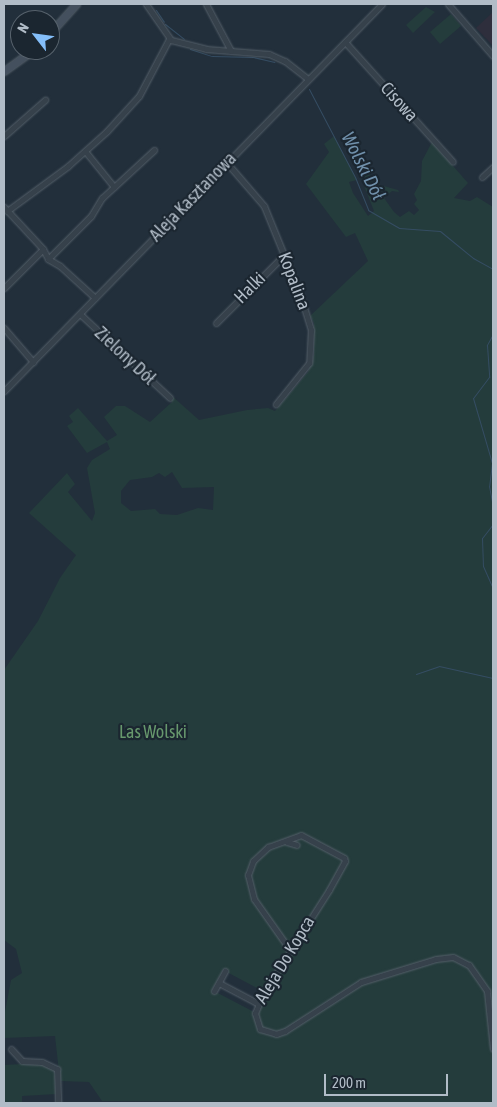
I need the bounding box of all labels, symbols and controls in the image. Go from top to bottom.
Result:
north arrow [10,10,60,60]
text: N [14,20,32,36]
street label: Cisowa [376,78,422,126]
water label: Wolski Dół [336,128,390,204]
street label: Aleja Kasztanowa [145,148,241,246]
street label: Kopalina [273,249,315,313]
street label: Halki [230,268,270,308]
street label: Zielony Dół [90,322,160,390]
park label: Las Wolski [119,721,187,743]
street label: Aleja Do Kopca [250,912,320,1008]
scale bar [327,1064,451,1096]
text: 200 m [332,1074,366,1091]

